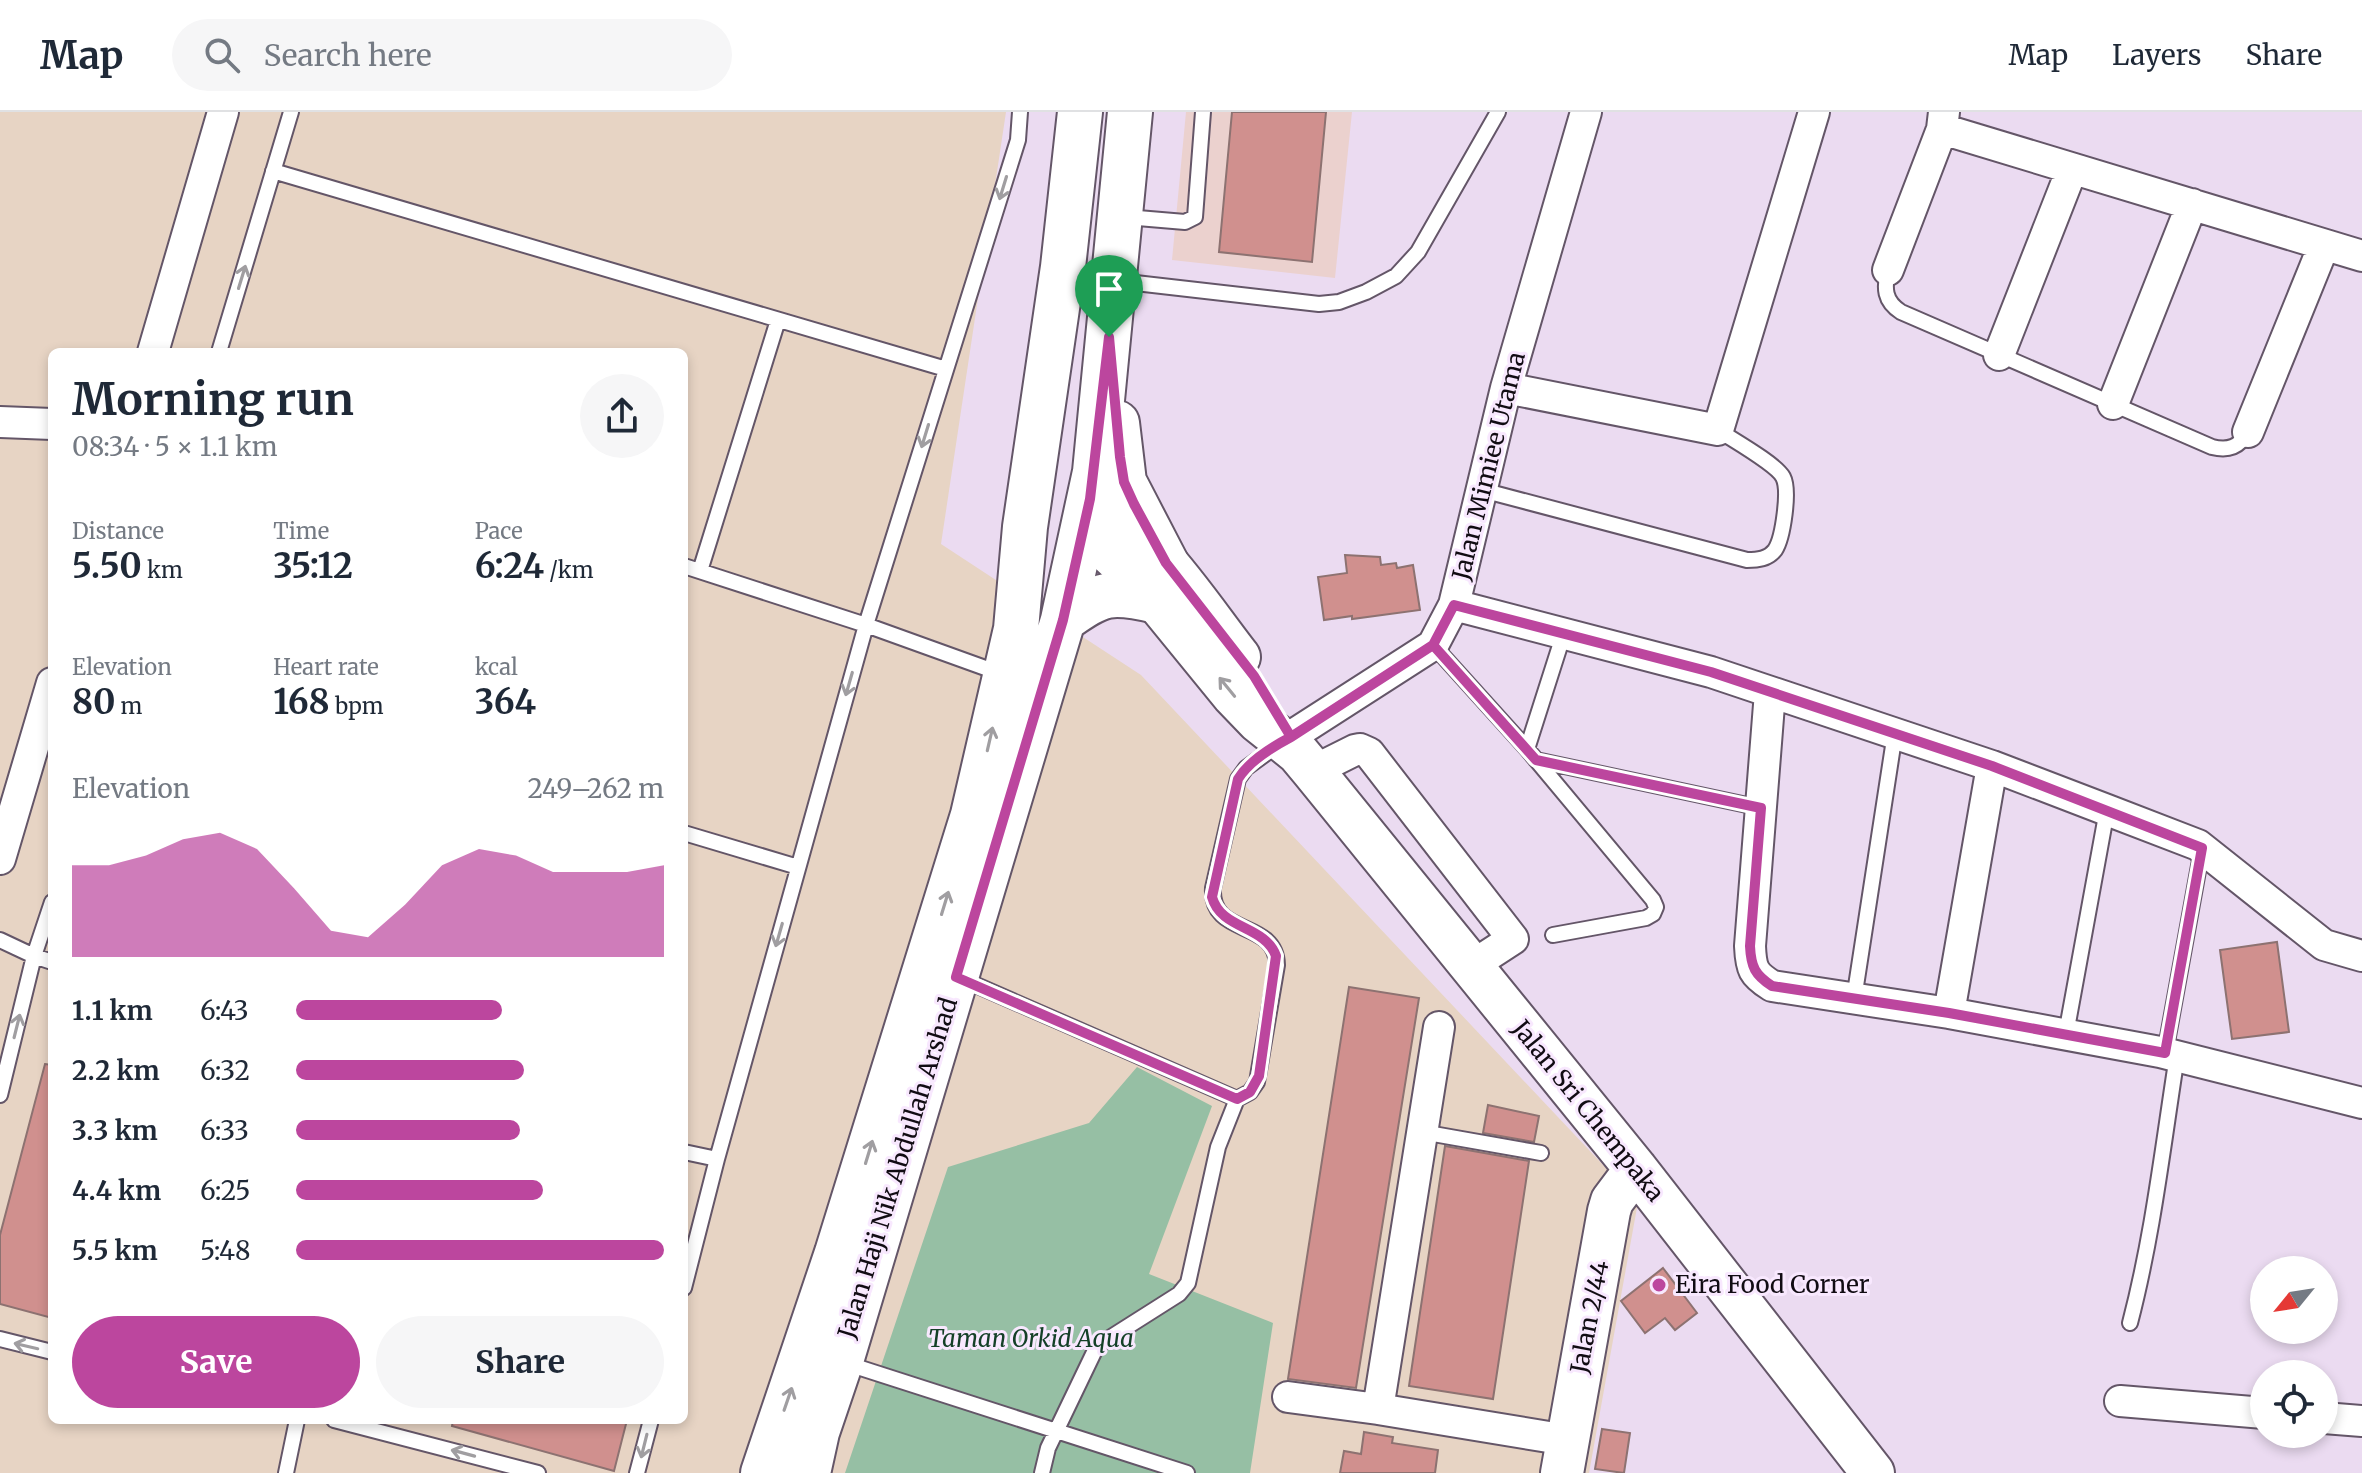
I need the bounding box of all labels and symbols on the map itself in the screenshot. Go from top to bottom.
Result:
one-way arrow [995,174,1010,200]
pin [1075,255,1143,337]
one-way arrow [235,265,250,291]
street label: Jalan Mimiee Utama [1445,349,1532,584]
one-way arrow [917,422,932,448]
one-way arrow [841,671,856,697]
one-way arrow [1218,677,1236,698]
one-way arrow [983,727,998,753]
one-way arrow [939,891,954,916]
one-way arrow [771,921,786,947]
street label: Jalan Haji Nik Abdullah Arshad [831,994,964,1343]
one-way arrow [11,1013,26,1039]
street label: Jalan Sri Chempaka [1505,1013,1671,1208]
one-way arrow [862,1140,877,1165]
north arrow [2250,1256,2338,1344]
street label: Jalan 2/44 [1563,1258,1616,1377]
place label: Eira Food Corner [1675,1269,1870,1300]
marker: Eira Food Corner [1650,1276,1668,1294]
park label: Taman Orkid Aqua [928,1323,1134,1354]
one-way arrow [14,1337,39,1352]
one-way arrow [782,1387,797,1412]
one-way arrow [635,1433,650,1459]
one-way arrow [450,1445,476,1460]

